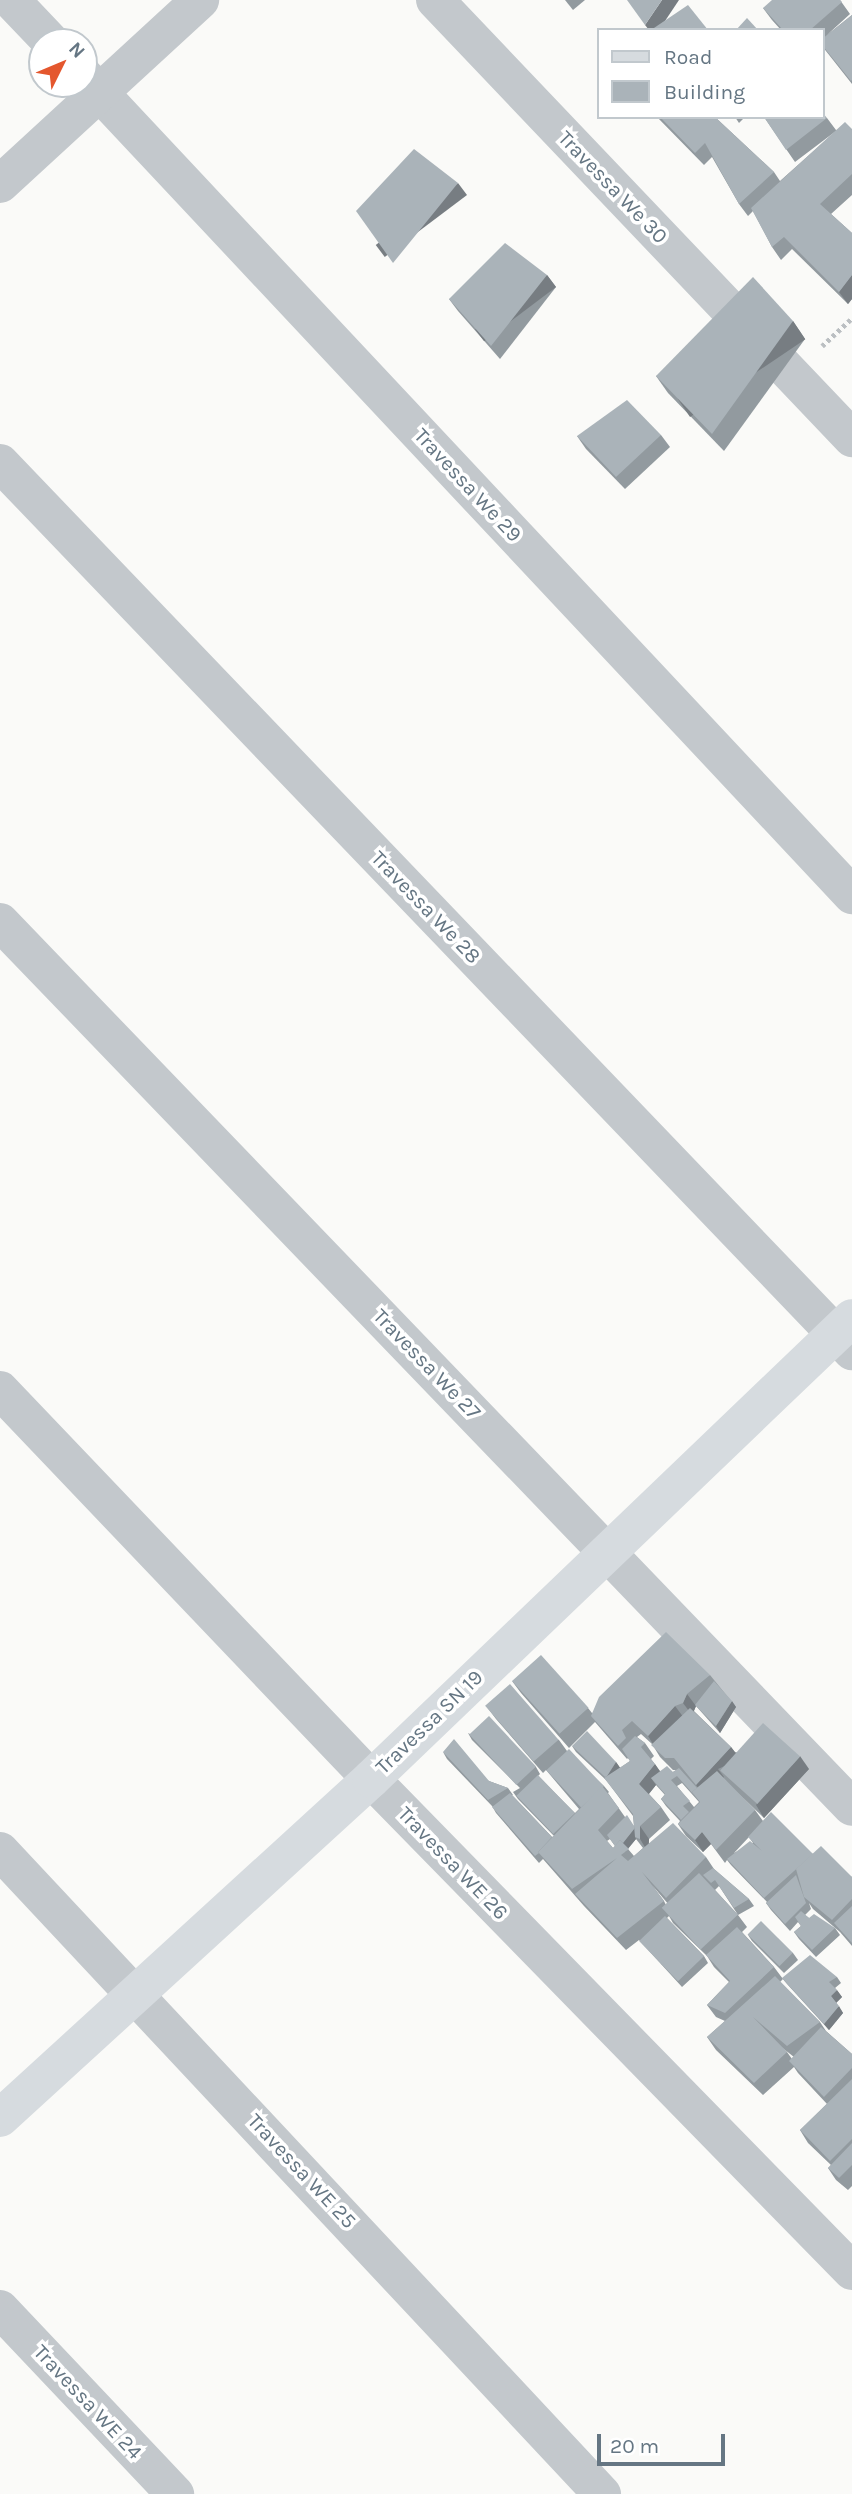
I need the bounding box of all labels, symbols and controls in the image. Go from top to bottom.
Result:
north arrow [28,28,98,98]
legend [596,28,824,119]
text: N [64,38,90,63]
text: Road [664,45,712,69]
text: Building [664,80,745,104]
street label: Travessa We 30 [553,125,673,249]
street label: Travessa We 29 [409,423,527,547]
street label: Travessa We 28 [366,845,486,969]
street label: Travessa We 27 [368,1303,486,1425]
street label: Travessa SN 19 [370,1665,488,1779]
street label: Travessa WE 26 [393,1801,513,1925]
street label: Travessa WE 25 [242,2108,362,2234]
street label: Travessa WE 24 [28,2339,148,2465]
scale bar [600,2420,728,2464]
text: 20 m [610,2434,659,2458]

